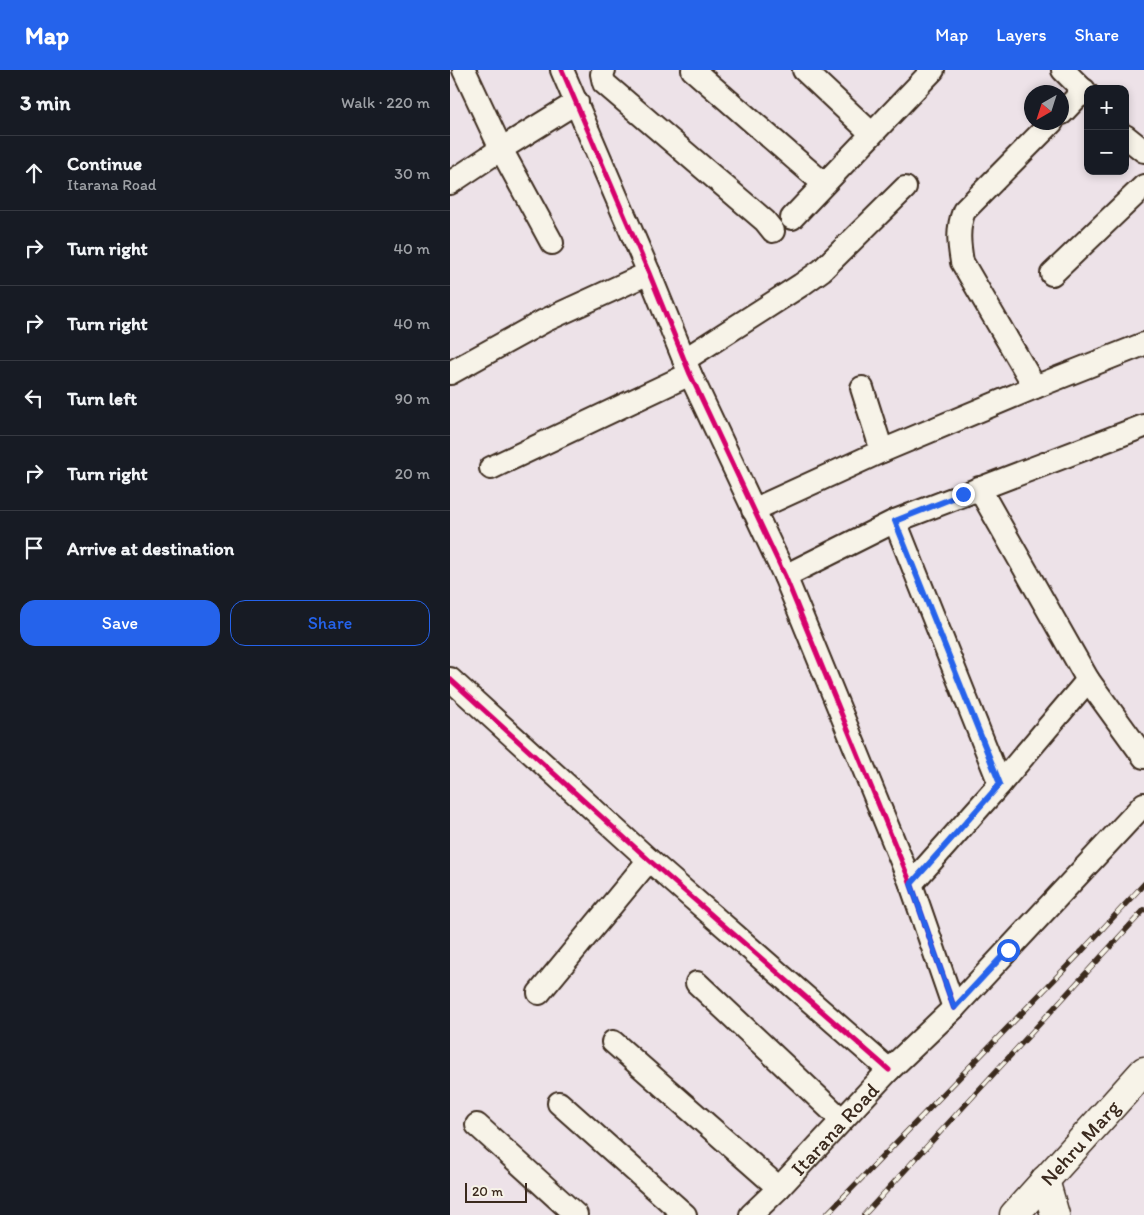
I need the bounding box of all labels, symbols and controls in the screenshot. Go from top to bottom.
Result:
text: Map [25,21,69,50]
text: Map [935,24,968,46]
text: Layers [996,24,1046,46]
text: Share [1074,24,1119,46]
north arrow [1024,85,1069,130]
map controls [1084,85,1129,175]
button: + [1084,85,1129,130]
text: 3 min [20,90,70,115]
text: Walk · 220 m [341,93,430,112]
button: − [1084,130,1129,175]
text: Continue [67,152,142,175]
icon: ahead [20,159,48,187]
text: 30 m [394,164,430,183]
text: Itarana Road [67,175,157,194]
icon: right [20,234,48,262]
text: Turn right [67,237,148,260]
text: 40 m [393,239,430,258]
icon: right [20,309,48,337]
text: Turn right [67,312,148,335]
text: 40 m [393,314,430,333]
icon: left [20,384,48,412]
text: Turn left [67,387,137,410]
text: 90 m [395,389,430,408]
icon: right [20,459,48,487]
text: Turn right [67,462,148,485]
text: 20 m [395,464,430,483]
route end [952,483,975,506]
icon: arrive [20,534,48,562]
text: Arrive at destination [67,537,234,560]
button: Save [20,600,220,646]
button: Share [230,600,430,646]
route start [997,939,1020,962]
street label: Itarana Road [785,1077,884,1180]
street label: Nehru Marg [1035,1094,1125,1190]
scale bar [465,1180,528,1203]
text: 20 m [472,1183,503,1200]

